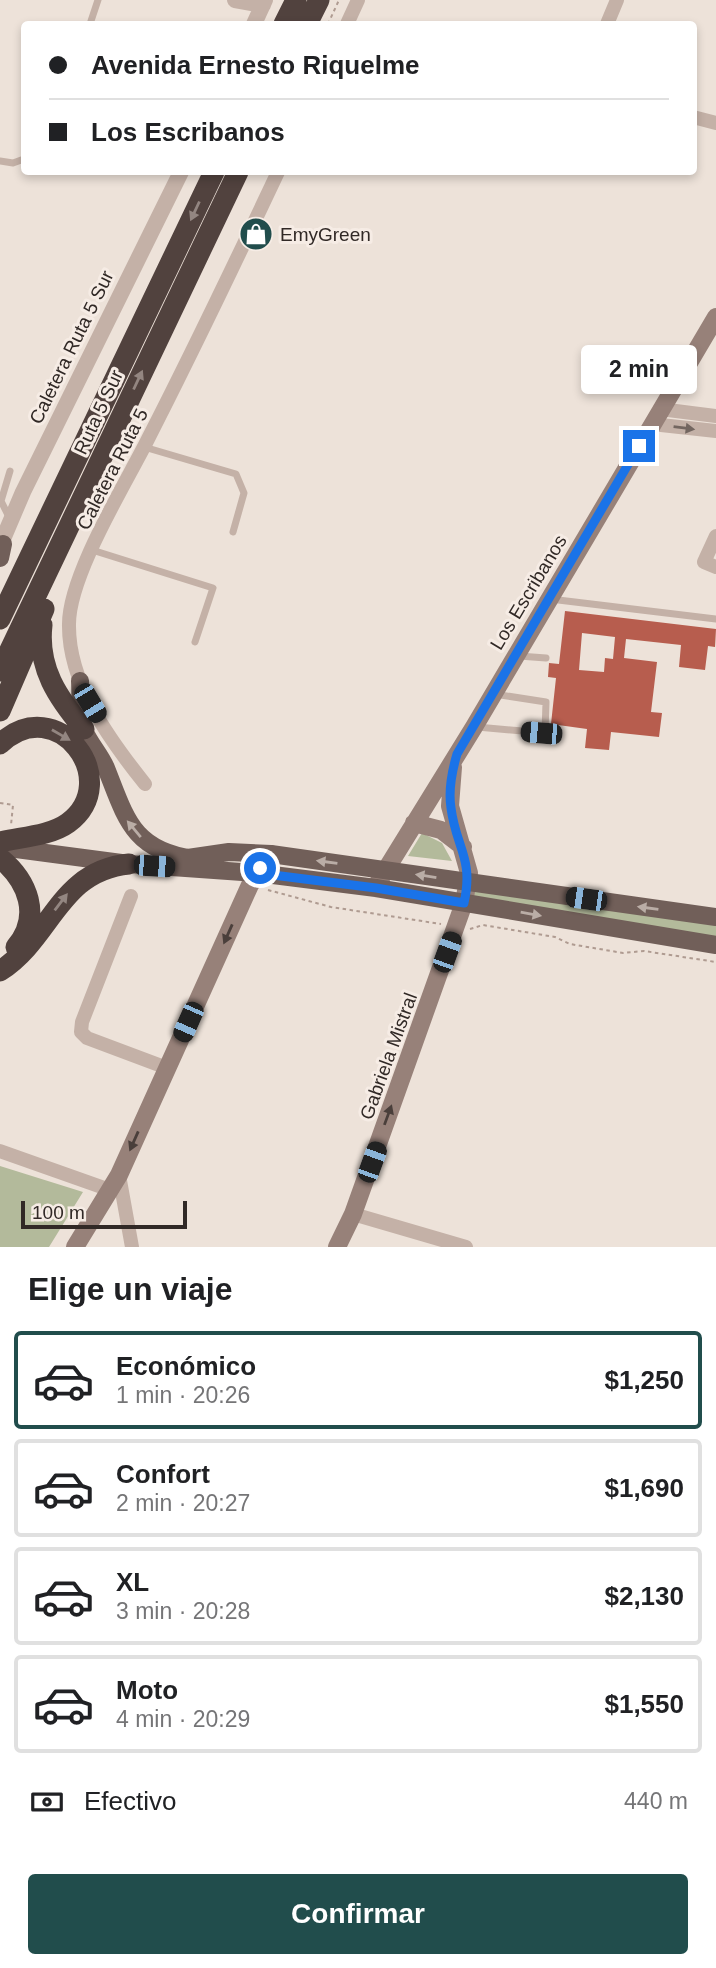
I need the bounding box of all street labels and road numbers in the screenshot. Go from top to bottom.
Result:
street label: Caletera Ruta 5 Sur [24,267,118,427]
street label: Ruta 5 Sur [68,366,128,458]
street label: Caletera Ruta 5 [73,405,152,533]
street label: Los Escribanos [486,531,571,653]
street label: Gabriela Mistral [356,990,421,1122]

